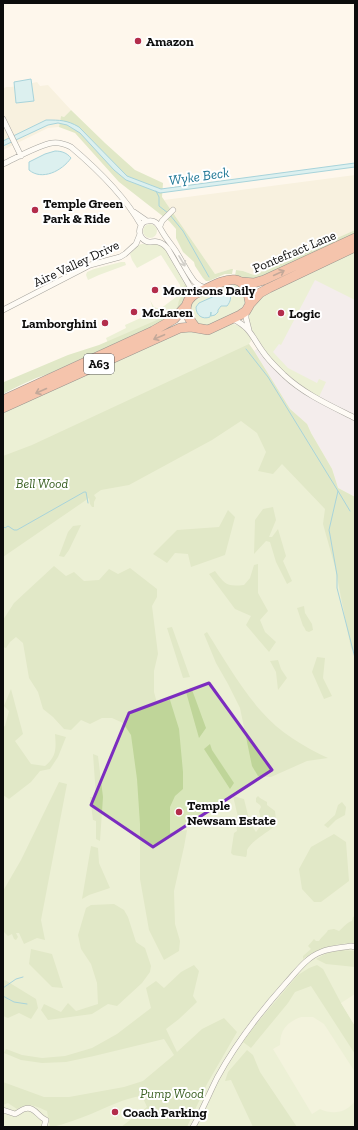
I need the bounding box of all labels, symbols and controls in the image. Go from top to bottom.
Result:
place label: Amazon [146,34,194,49]
marker: Amazon [133,36,143,46]
water label: Wyke Beck [168,164,230,189]
place label: Temple Green Park & Ride [43,196,124,226]
marker: Temple Green Park & Ride [30,205,40,215]
street label: Pontefract Lane [250,227,338,276]
street label: Aire Valley Drive [31,237,121,290]
one-way arrow [178,255,186,266]
one-way arrow [273,269,285,276]
place label: Morrisons Daily [163,283,256,298]
marker: Morrisons Daily [150,285,160,295]
place label: McLaren [142,305,193,320]
place label: Logic [289,306,320,321]
marker: McLaren [129,307,139,317]
marker: Logic [276,308,286,318]
place label: Lamborghini [22,316,97,331]
marker: Lamborghini [100,318,110,328]
one-way arrow [154,334,166,341]
road number: A63 [84,354,114,374]
one-way arrow [35,388,47,395]
park label: Bell Wood [16,476,69,491]
place label: Temple Newsam Estate [187,798,276,828]
marker: Temple Newsam Estate [174,807,184,817]
park label: Pump Wood [140,1086,204,1101]
place label: Coach Parking [123,1105,208,1120]
marker: Coach Parking [110,1107,120,1117]

